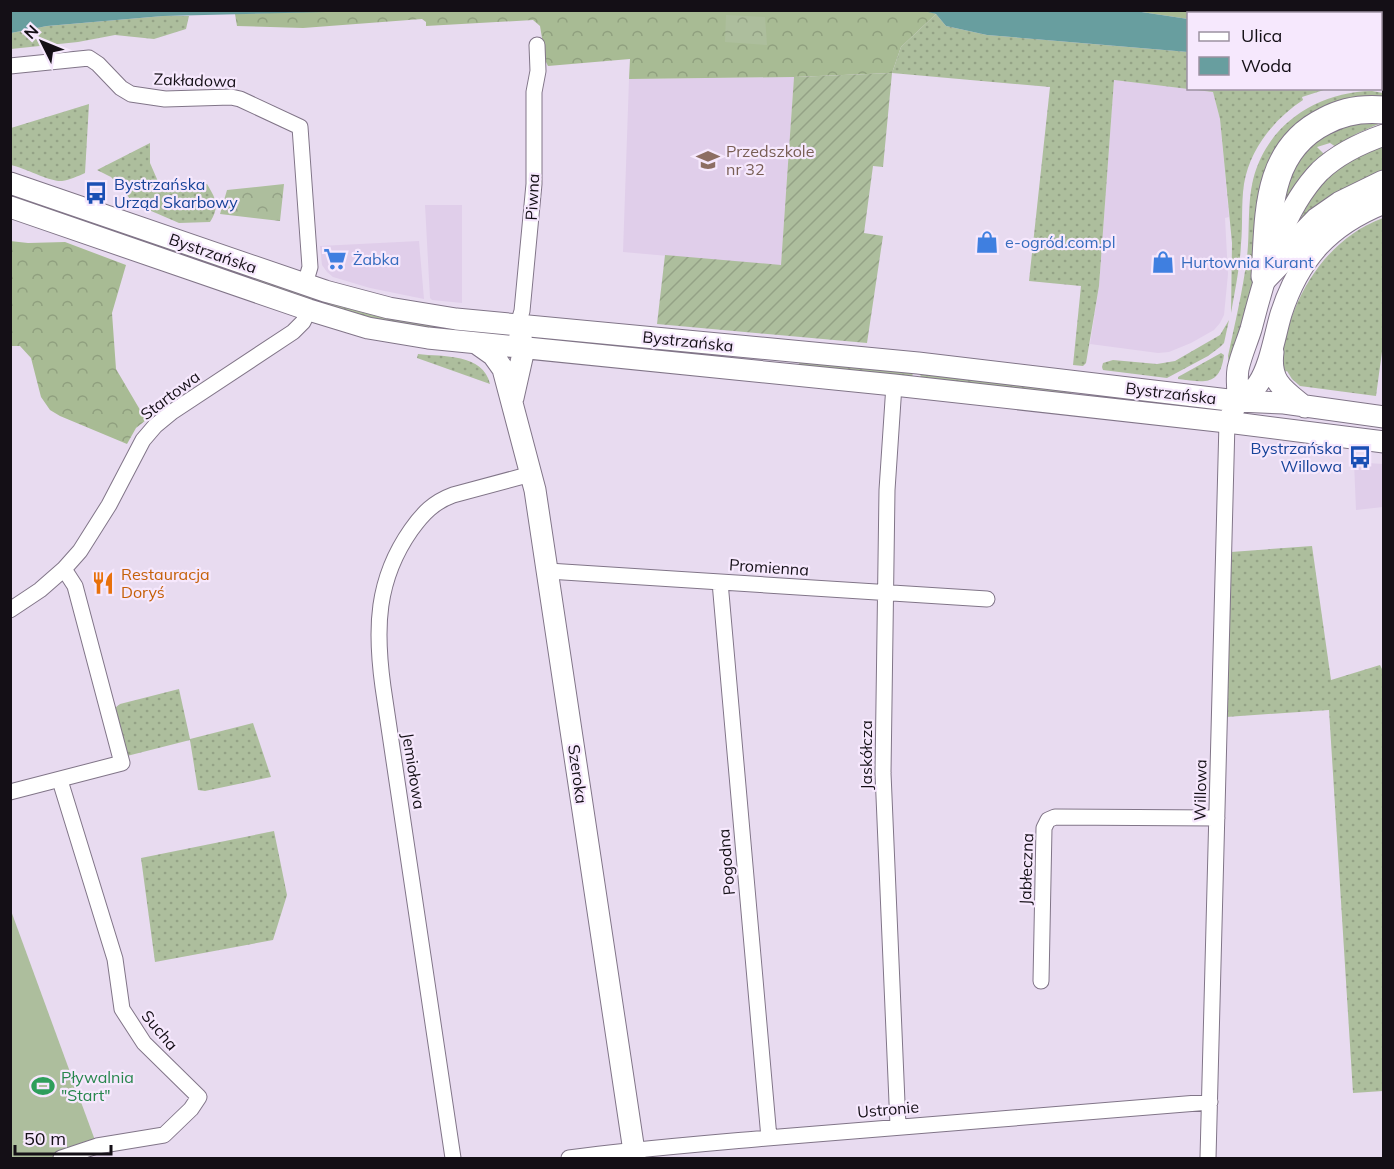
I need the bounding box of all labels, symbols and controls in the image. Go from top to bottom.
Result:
north arrow [12,12,72,72]
legend [1187,12,1382,90]
text: N [20,21,42,43]
text: Ulica [1241,24,1282,47]
text: Woda [1241,54,1292,77]
street label: Zakładowa [153,69,237,91]
place label: Przedszkole nr 32 [726,141,814,179]
school or university icon: Przedszkole nr 32 [695,147,721,173]
street label: Piwna [521,173,543,221]
place label: Bystrzańska Urząd Skarbowy [114,174,238,212]
bus stop icon: Bystrzańska Urząd Skarbowy [83,180,109,206]
street label: Bystrzańska [167,229,259,277]
shop icon: e-ogród.com.pl [974,229,1000,255]
place label: e-ogród.com.pl [1005,232,1116,252]
supermarket icon: Żabka [322,246,348,272]
place label: Żabka [353,249,399,269]
shop icon: Hurtownia Kurant [1150,249,1176,275]
place label: Hurtownia Kurant [1181,252,1314,272]
street label: Bystrzańska [642,326,734,356]
street label: Startowa [136,366,204,424]
street label: Bystrzańska [1124,378,1218,408]
place label: Bystrzańska Willowa [1251,438,1342,476]
bus stop icon: Bystrzańska Willowa [1347,444,1373,470]
street label: Promienna [728,554,810,580]
place label: Restauracja Doryś [121,564,210,602]
restaurant icon: Restauracja Doryś [90,570,116,596]
street label: Jaskółcza [856,720,876,790]
street label: Jemiołowa [398,731,430,811]
street label: Szeroka [564,743,592,805]
street label: Willowa [1189,759,1211,821]
street label: Pogodna [713,828,739,896]
street label: Jabłeczna [1015,833,1037,905]
street label: Sucha [138,1006,182,1054]
place label: Pływalnia "Start" [61,1067,134,1105]
sports icon: Pływalnia "Start" [30,1073,56,1099]
street label: Ustronie [856,1096,920,1122]
scale bar [15,1118,111,1156]
text: 50 m [24,1127,66,1150]

